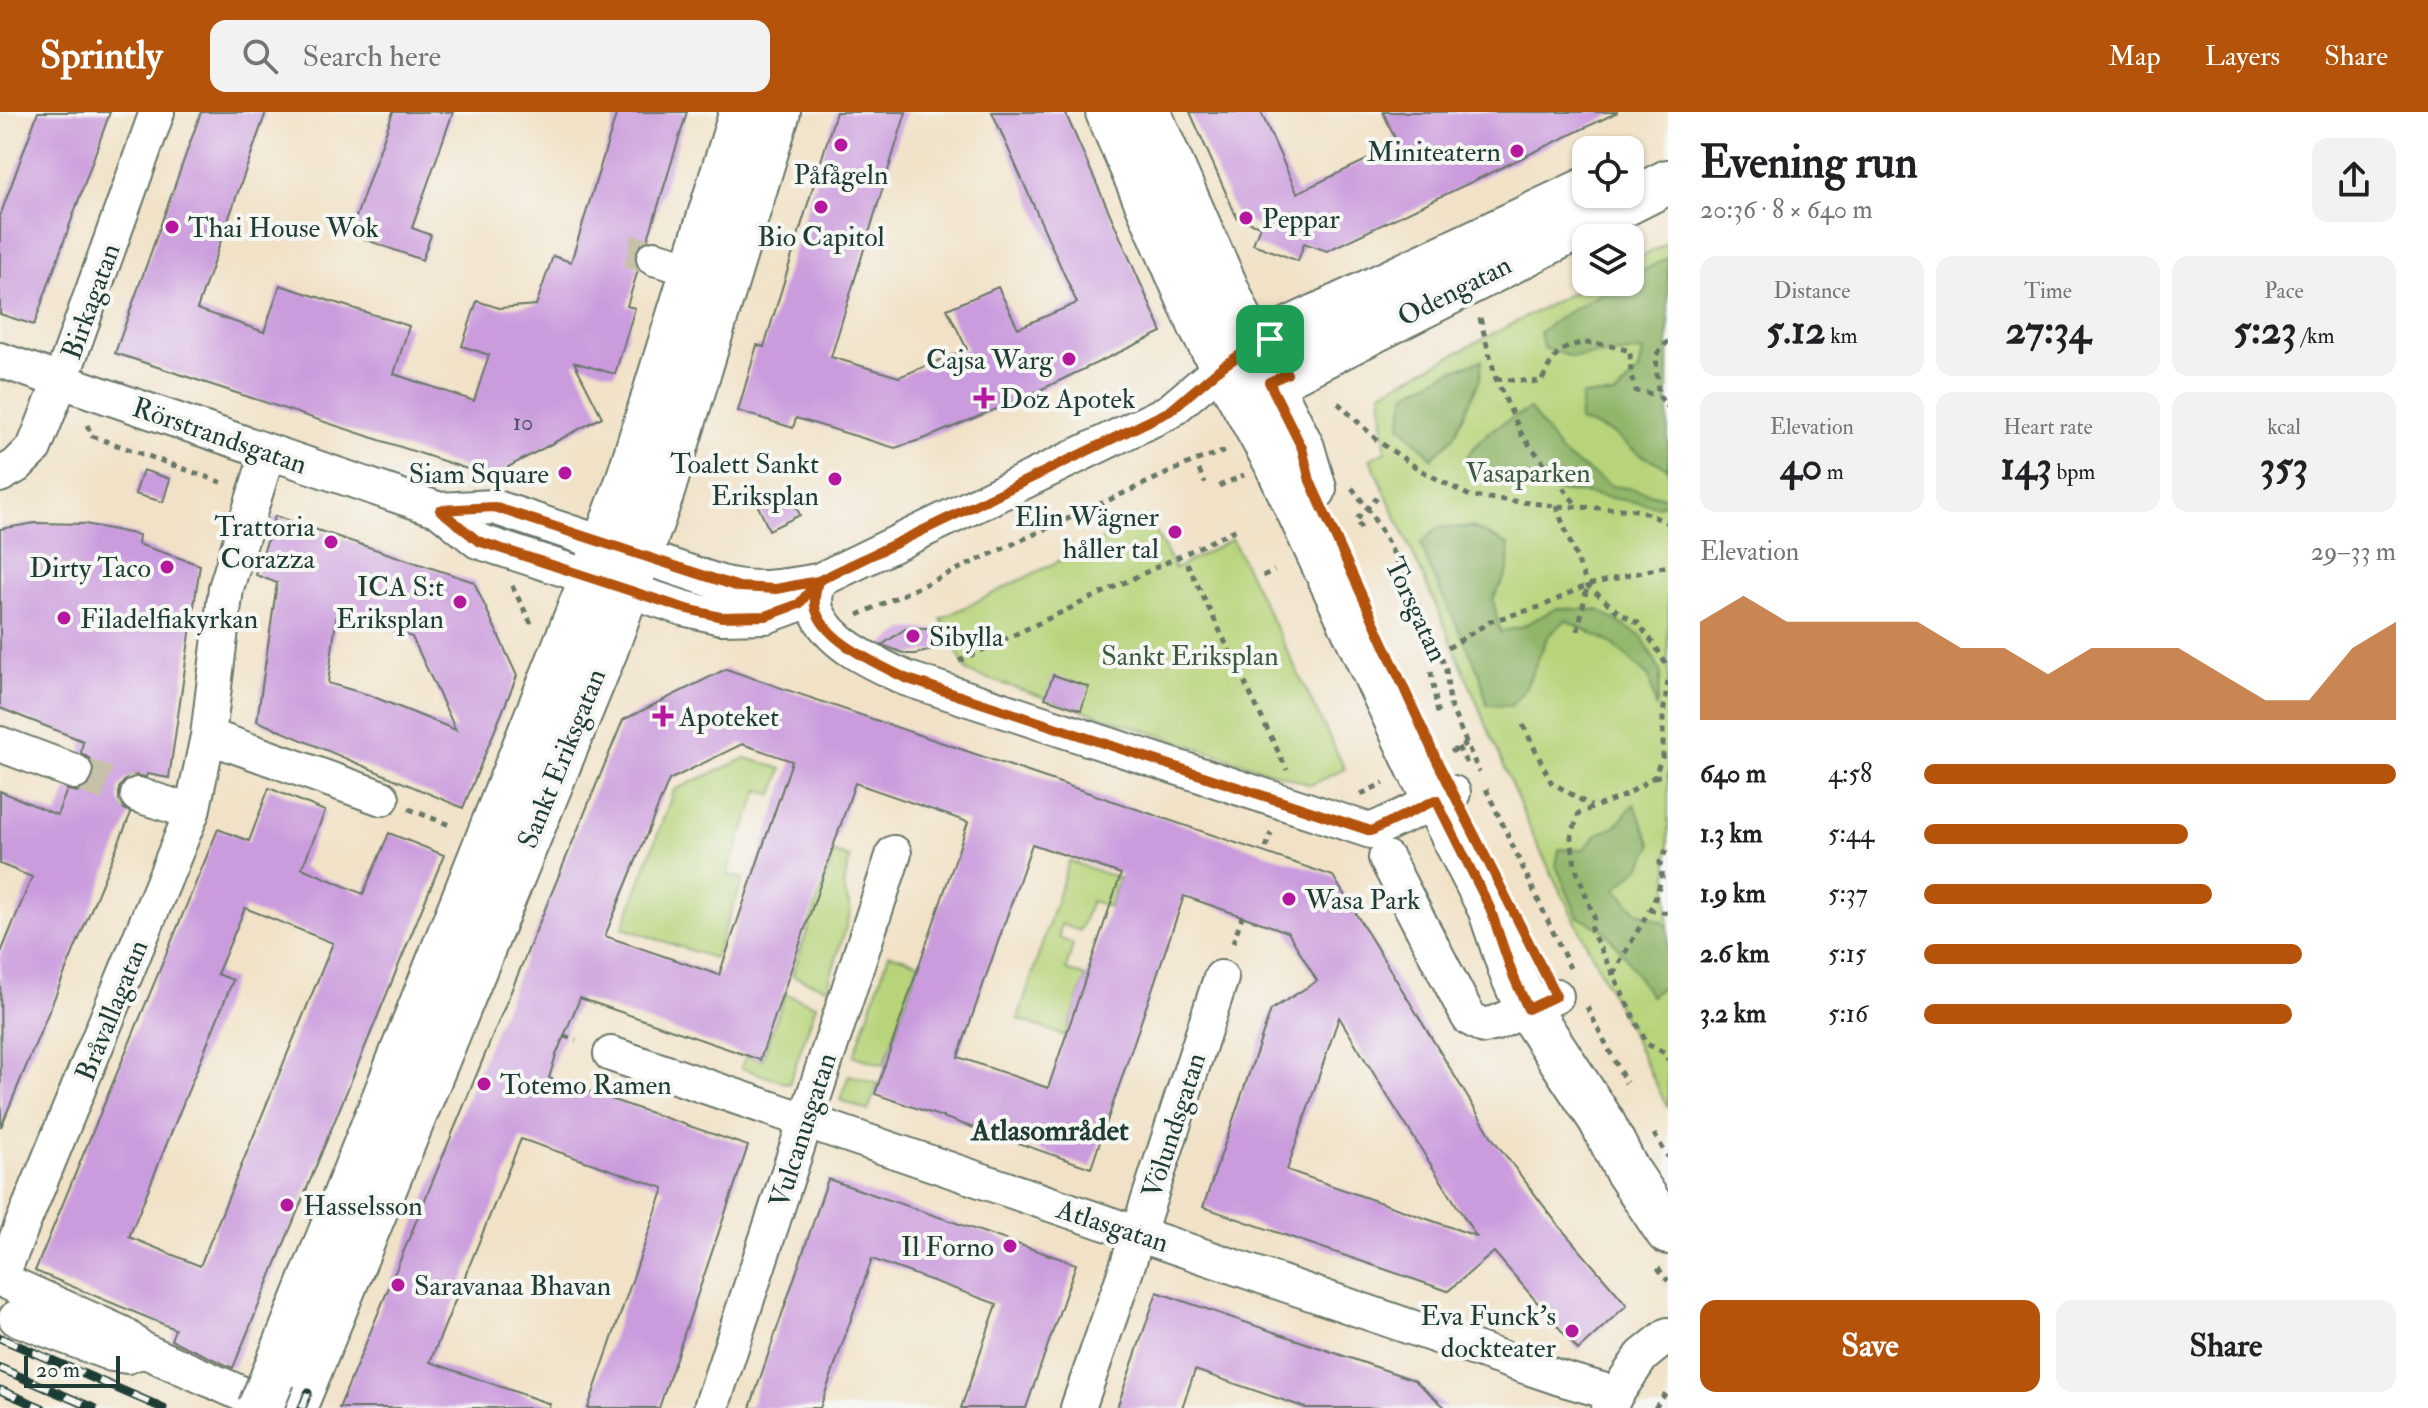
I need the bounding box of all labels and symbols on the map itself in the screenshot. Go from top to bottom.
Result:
place label: Miniteatern [1367,135,1501,170]
marker: Påfågeln [832,136,850,154]
marker: Miniteatern [1508,142,1526,160]
place label: Påfågeln [794,158,888,193]
marker: Bio Capitol [812,198,830,216]
place label: Peppar [1262,202,1340,237]
marker: Peppar [1237,209,1255,227]
place label: Thai House Wok [188,211,379,246]
marker: Thai House Wok [163,218,181,236]
place label: Bio Capitol [757,220,885,255]
street label: Birkagatan [54,239,129,364]
street label: Odengatan [1392,248,1517,335]
pin [1236,305,1304,373]
place label: Cajsa Warg [926,343,1054,378]
marker: Cajsa Warg [1060,350,1078,368]
place label: Doz Apotek [1000,382,1136,417]
marker: Doz Apotek [975,389,993,407]
street label: Rörstrandsgatan [128,390,311,483]
house number: 10 [513,407,533,438]
place label: Toalett Sankt Eriksplan [670,447,819,514]
park label: Vasaparken [1465,456,1591,491]
place label: Siam Square [409,457,549,492]
marker: Siam Square [556,464,574,482]
marker: Toalett Sankt Eriksplan [826,470,844,488]
place label: Elin Wägner håller tal [1014,500,1160,567]
place label: Trattoria Corazza [214,510,315,577]
marker: Elin Wägner håller tal [1166,523,1184,541]
marker: Trattoria Corazza [322,533,340,551]
place label: Dirty Taco [29,551,151,586]
street label: Torsgatan [1376,552,1455,667]
marker: Dirty Taco [158,558,176,576]
place label: ICA S:t Eriksplan [336,570,444,637]
marker: ICA S:t Eriksplan [451,593,469,611]
place label: Filadelfiakyrkan [80,602,258,637]
marker: Filadelfiakyrkan [55,609,73,627]
place label: Sibylla [929,620,1004,655]
marker: Sibylla [904,627,922,645]
park label: Sankt Eriksplan [1101,639,1279,674]
street label: Sankt Eriksgatan [510,664,614,854]
place label: Apoteket [678,700,779,735]
marker: Apoteket [654,707,672,725]
place label: Wasa Park [1304,883,1421,918]
marker: Wasa Park [1280,890,1298,908]
street label: Bråvallagatan [68,935,157,1086]
street label: Völundsgatan [1134,1048,1214,1203]
street label: Vulcanusgatan [762,1049,845,1212]
place label: Totemo Ramen [500,1068,672,1103]
marker: Totemo Ramen [475,1075,493,1093]
district label: Atlasområdet [969,1112,1129,1149]
place label: Hasselsson [303,1189,423,1224]
street label: Atlasgatan [1051,1192,1173,1261]
marker: Hasselsson [278,1196,296,1214]
place label: Il Forno [901,1230,994,1265]
marker: Il Forno [1001,1237,1019,1255]
place label: Saravanaa Bhavan [414,1269,611,1304]
marker: Saravanaa Bhavan [389,1276,407,1294]
place label: Eva Funck's dockteater [1420,1299,1557,1366]
marker: Eva Funck's dockteater [1563,1322,1581,1340]
scale bar [24,1352,120,1388]

